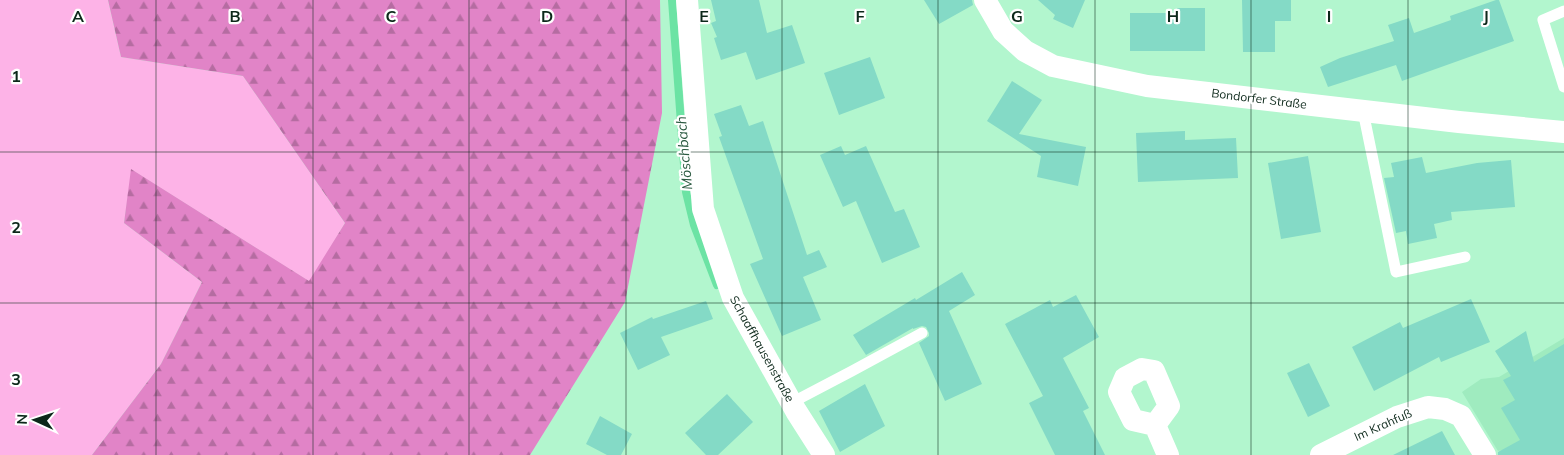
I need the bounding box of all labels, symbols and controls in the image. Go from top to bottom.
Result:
text: A [72,6,84,26]
text: B [229,6,241,26]
text: C [386,6,397,26]
text: D [541,6,553,26]
text: E [699,6,709,26]
text: F [855,6,865,26]
text: G [1011,6,1023,26]
text: H [1167,6,1179,26]
text: I [1327,6,1331,26]
text: J [1483,6,1489,26]
text: 1 [11,66,21,86]
street label: Bondorfer Straße [1211,85,1308,112]
water label: Möschbach [672,115,696,191]
text: 2 [11,217,21,237]
street label: Schaaffhausenstraße [727,293,798,405]
text: 3 [11,369,21,389]
north arrow [10,395,60,445]
street label: Im Krahfuß [1352,405,1414,444]
text: N [13,414,31,425]

